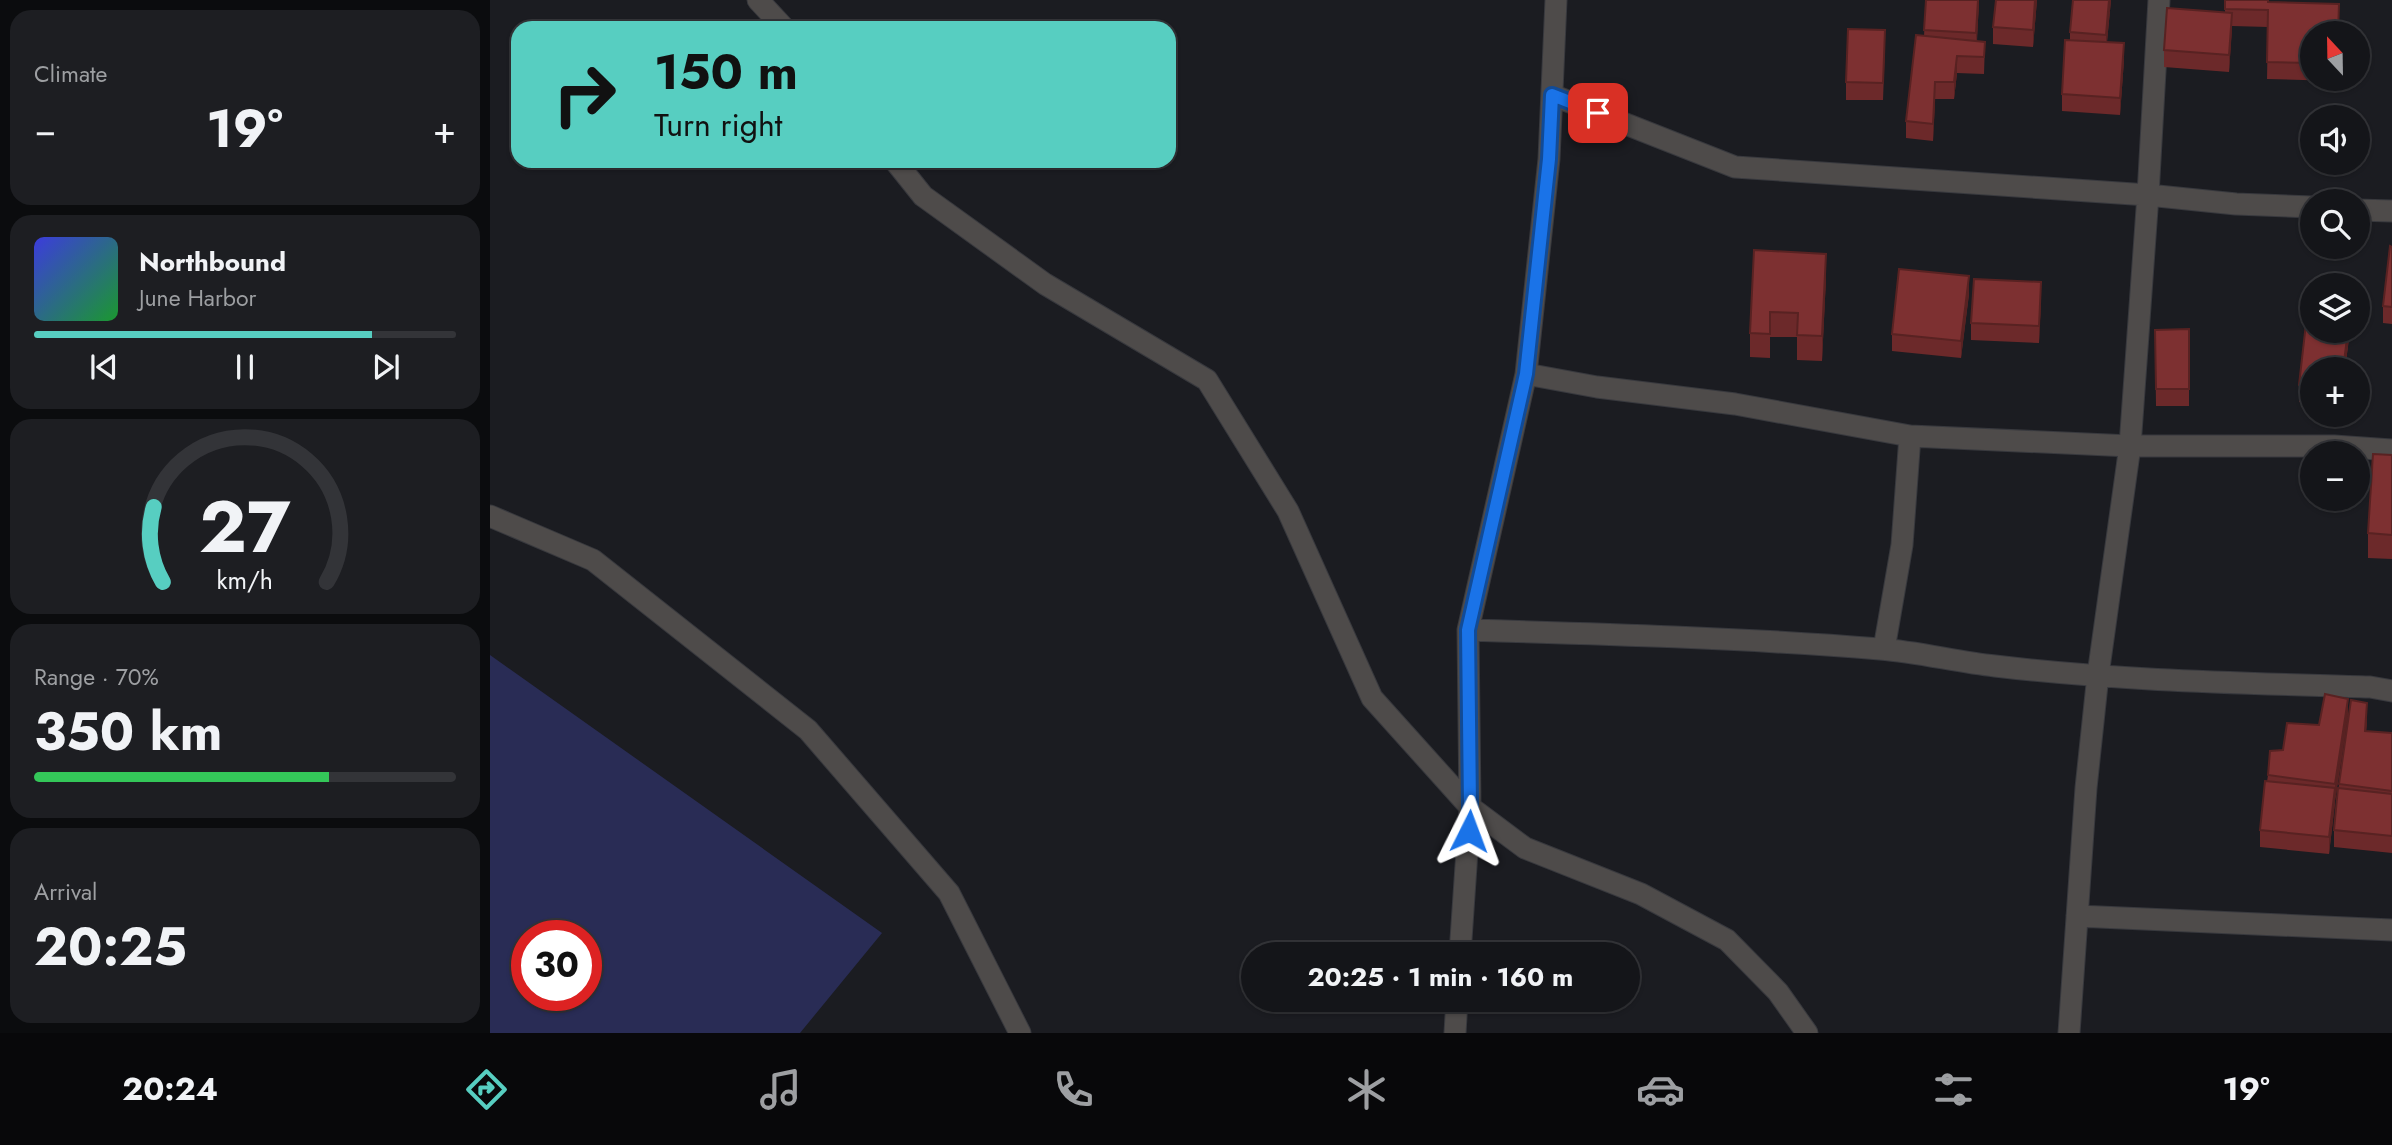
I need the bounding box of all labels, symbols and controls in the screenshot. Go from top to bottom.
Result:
north arrow [2300,21,2370,91]
map controls [2300,21,2370,511]
text: 150 m [654,37,798,107]
icon: right [539,49,630,140]
text: Climate [34,57,107,91]
pin [1568,83,1628,143]
text: 19° [206,91,283,167]
icon: arrive [1579,94,1617,132]
text: − [34,102,56,157]
text: + [433,102,456,157]
text: Turn right [654,102,783,148]
button: sound [2300,105,2370,175]
button: search [2300,189,2370,259]
text: Northbound [139,243,286,281]
button: layers [2300,273,2370,343]
text: June Harbor [139,281,256,315]
icon: previous [85,348,123,386]
icon: pause [226,348,264,386]
icon: next [367,348,405,386]
button: + [2300,357,2370,427]
button: − [2300,441,2370,511]
text: 27 [199,475,291,580]
text: km/h [217,562,273,598]
text: Range · 70% [34,660,159,694]
text: 350 km [34,694,223,770]
position arrow [1432,794,1506,868]
text: Arrival [34,875,97,909]
text: 20:25 [34,909,187,985]
speed limit sign: 30 [511,920,602,1011]
text: 20:25 · 1 min · 160 m [1308,958,1573,996]
icon: directions [462,1065,511,1114]
icon: music [756,1065,805,1114]
icon: phone [1049,1065,1098,1114]
icon: climate [1342,1065,1391,1114]
icon: car [1636,1065,1685,1114]
icon: filters [1929,1065,1978,1114]
text: 20:24 [122,1066,218,1112]
text: 19° [2223,1066,2270,1112]

